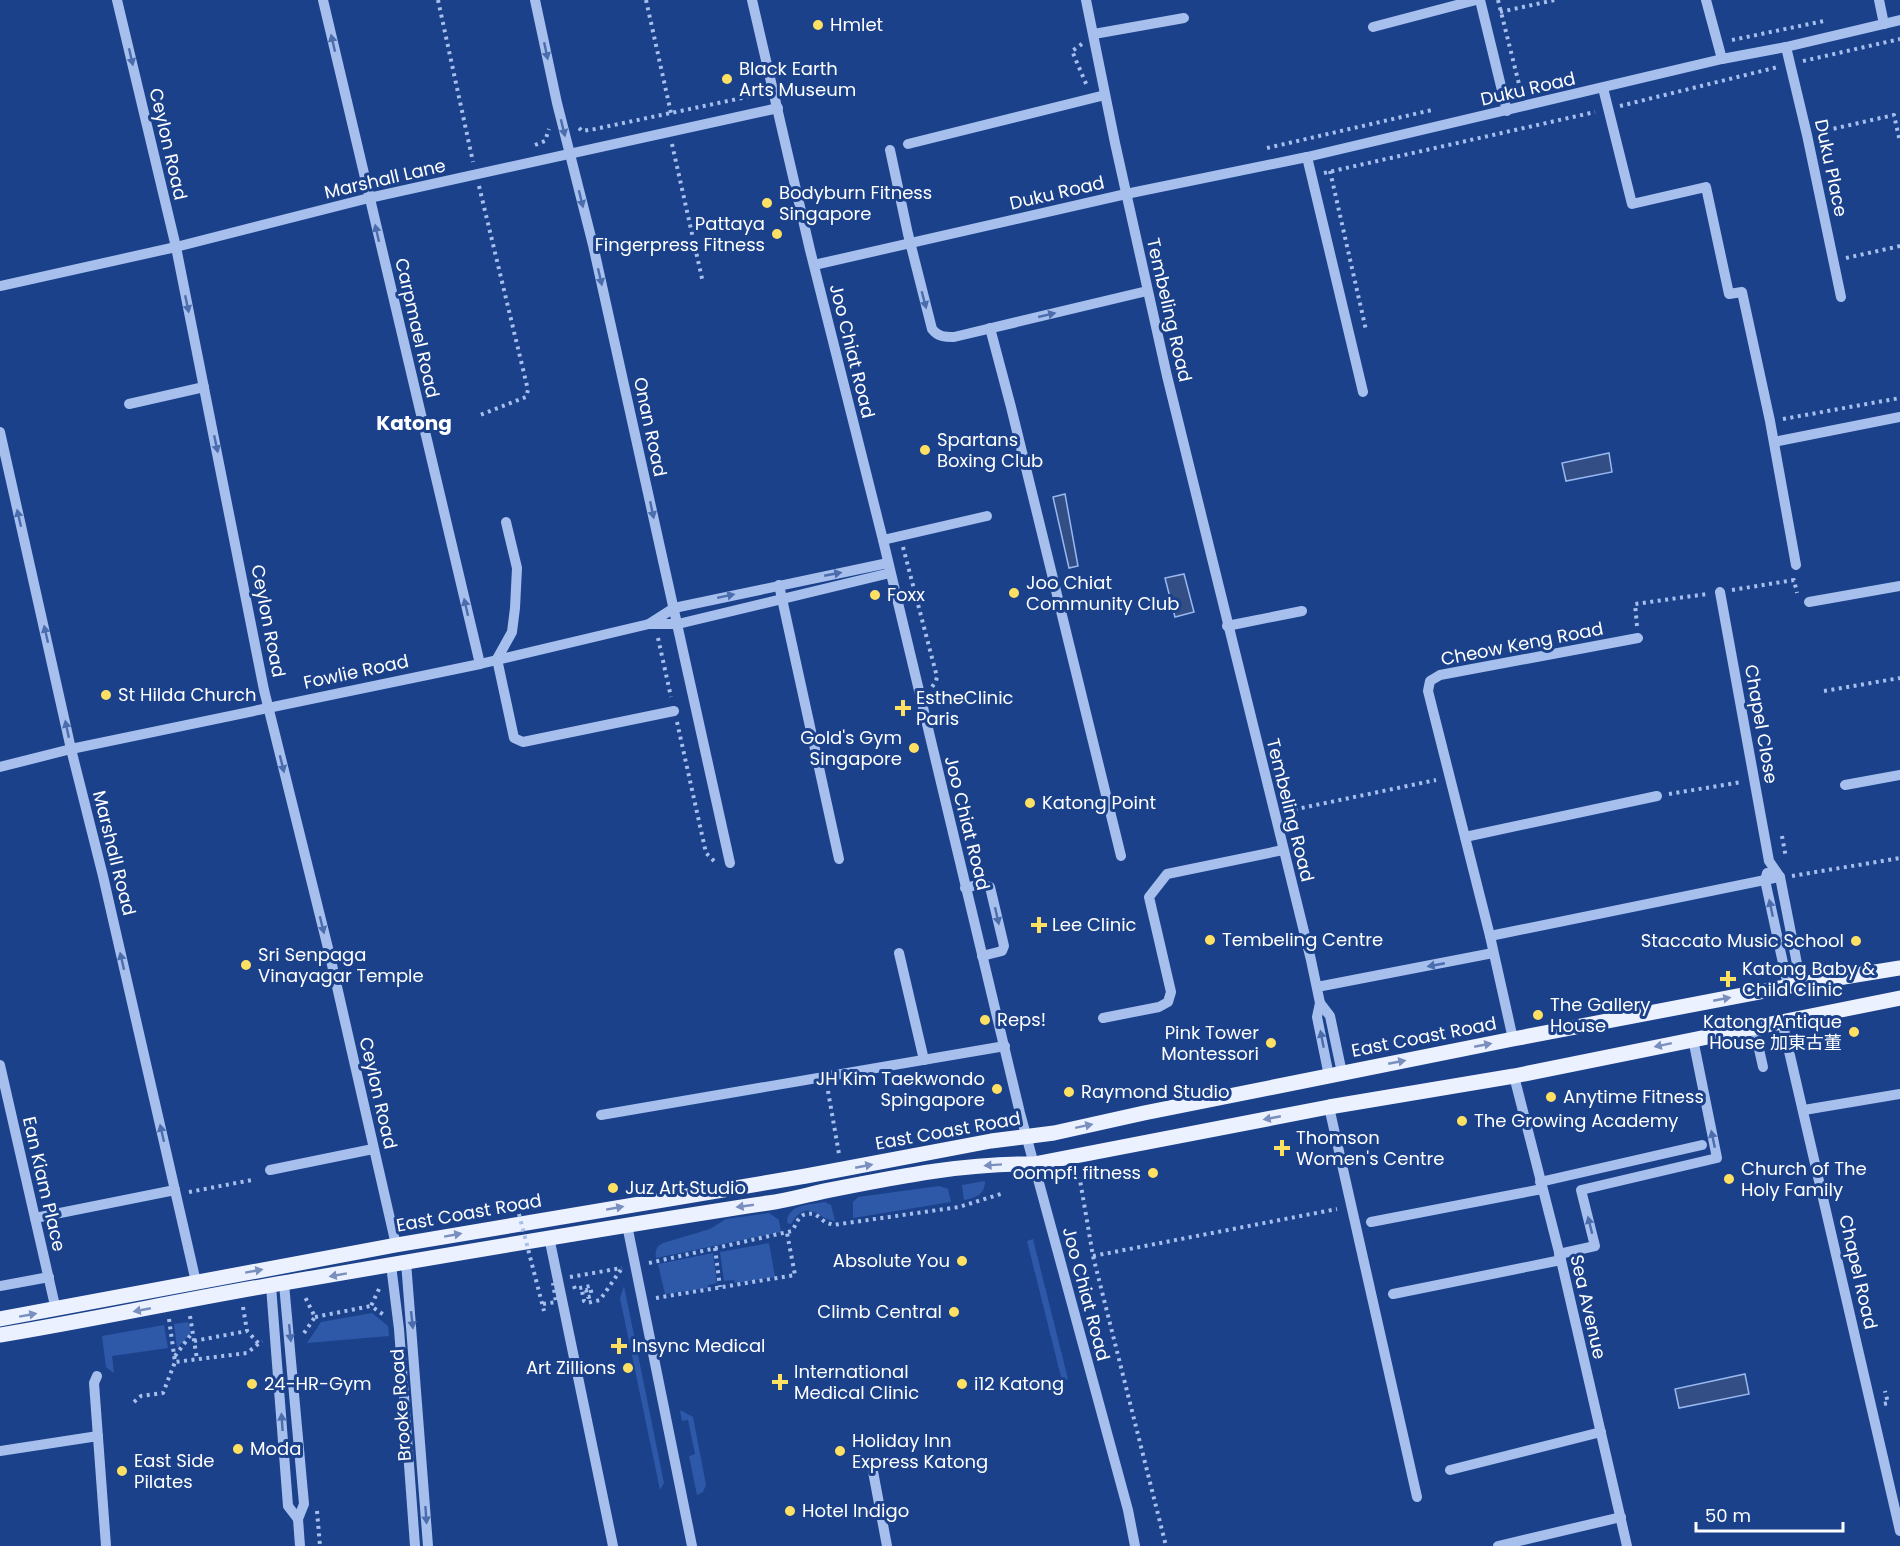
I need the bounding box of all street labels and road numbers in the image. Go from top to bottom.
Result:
street label: Duku Road [1478,65,1578,112]
street label: Ceylon Road [143,85,194,202]
street label: Duku Place [1809,117,1854,219]
street label: Marshall Lane [322,152,448,205]
street label: Duku Road [1007,169,1107,216]
street label: Tembeling Road [1141,235,1198,384]
street label: Carpmael Road [389,255,446,400]
street label: Joo Chiat Road [824,281,881,421]
street label: Onan Road [628,375,673,479]
street label: Ceylon Road [245,562,292,679]
street label: Cheow Keng Road [1439,616,1605,672]
street label: Fowlie Road [301,648,411,695]
street label: Chapel Close [1739,662,1784,785]
street label: Tembeling Road [1261,736,1320,884]
street label: Joo Chiat Road [939,753,996,893]
street label: Marshall Road [87,788,142,918]
street label: East Coast Road [1349,1010,1499,1063]
street label: Ceylon Road [353,1034,404,1151]
street label: East Coast Road [873,1105,1023,1156]
street label: Ean Kiam Place [17,1114,72,1254]
street label: East Coast Road [394,1187,544,1238]
street label: Chapel Road [1833,1212,1884,1332]
street label: Joo Chiat Road [1057,1224,1116,1364]
street label: Sea Avenue [1564,1252,1613,1361]
street label: Brooke Road [384,1348,417,1462]

